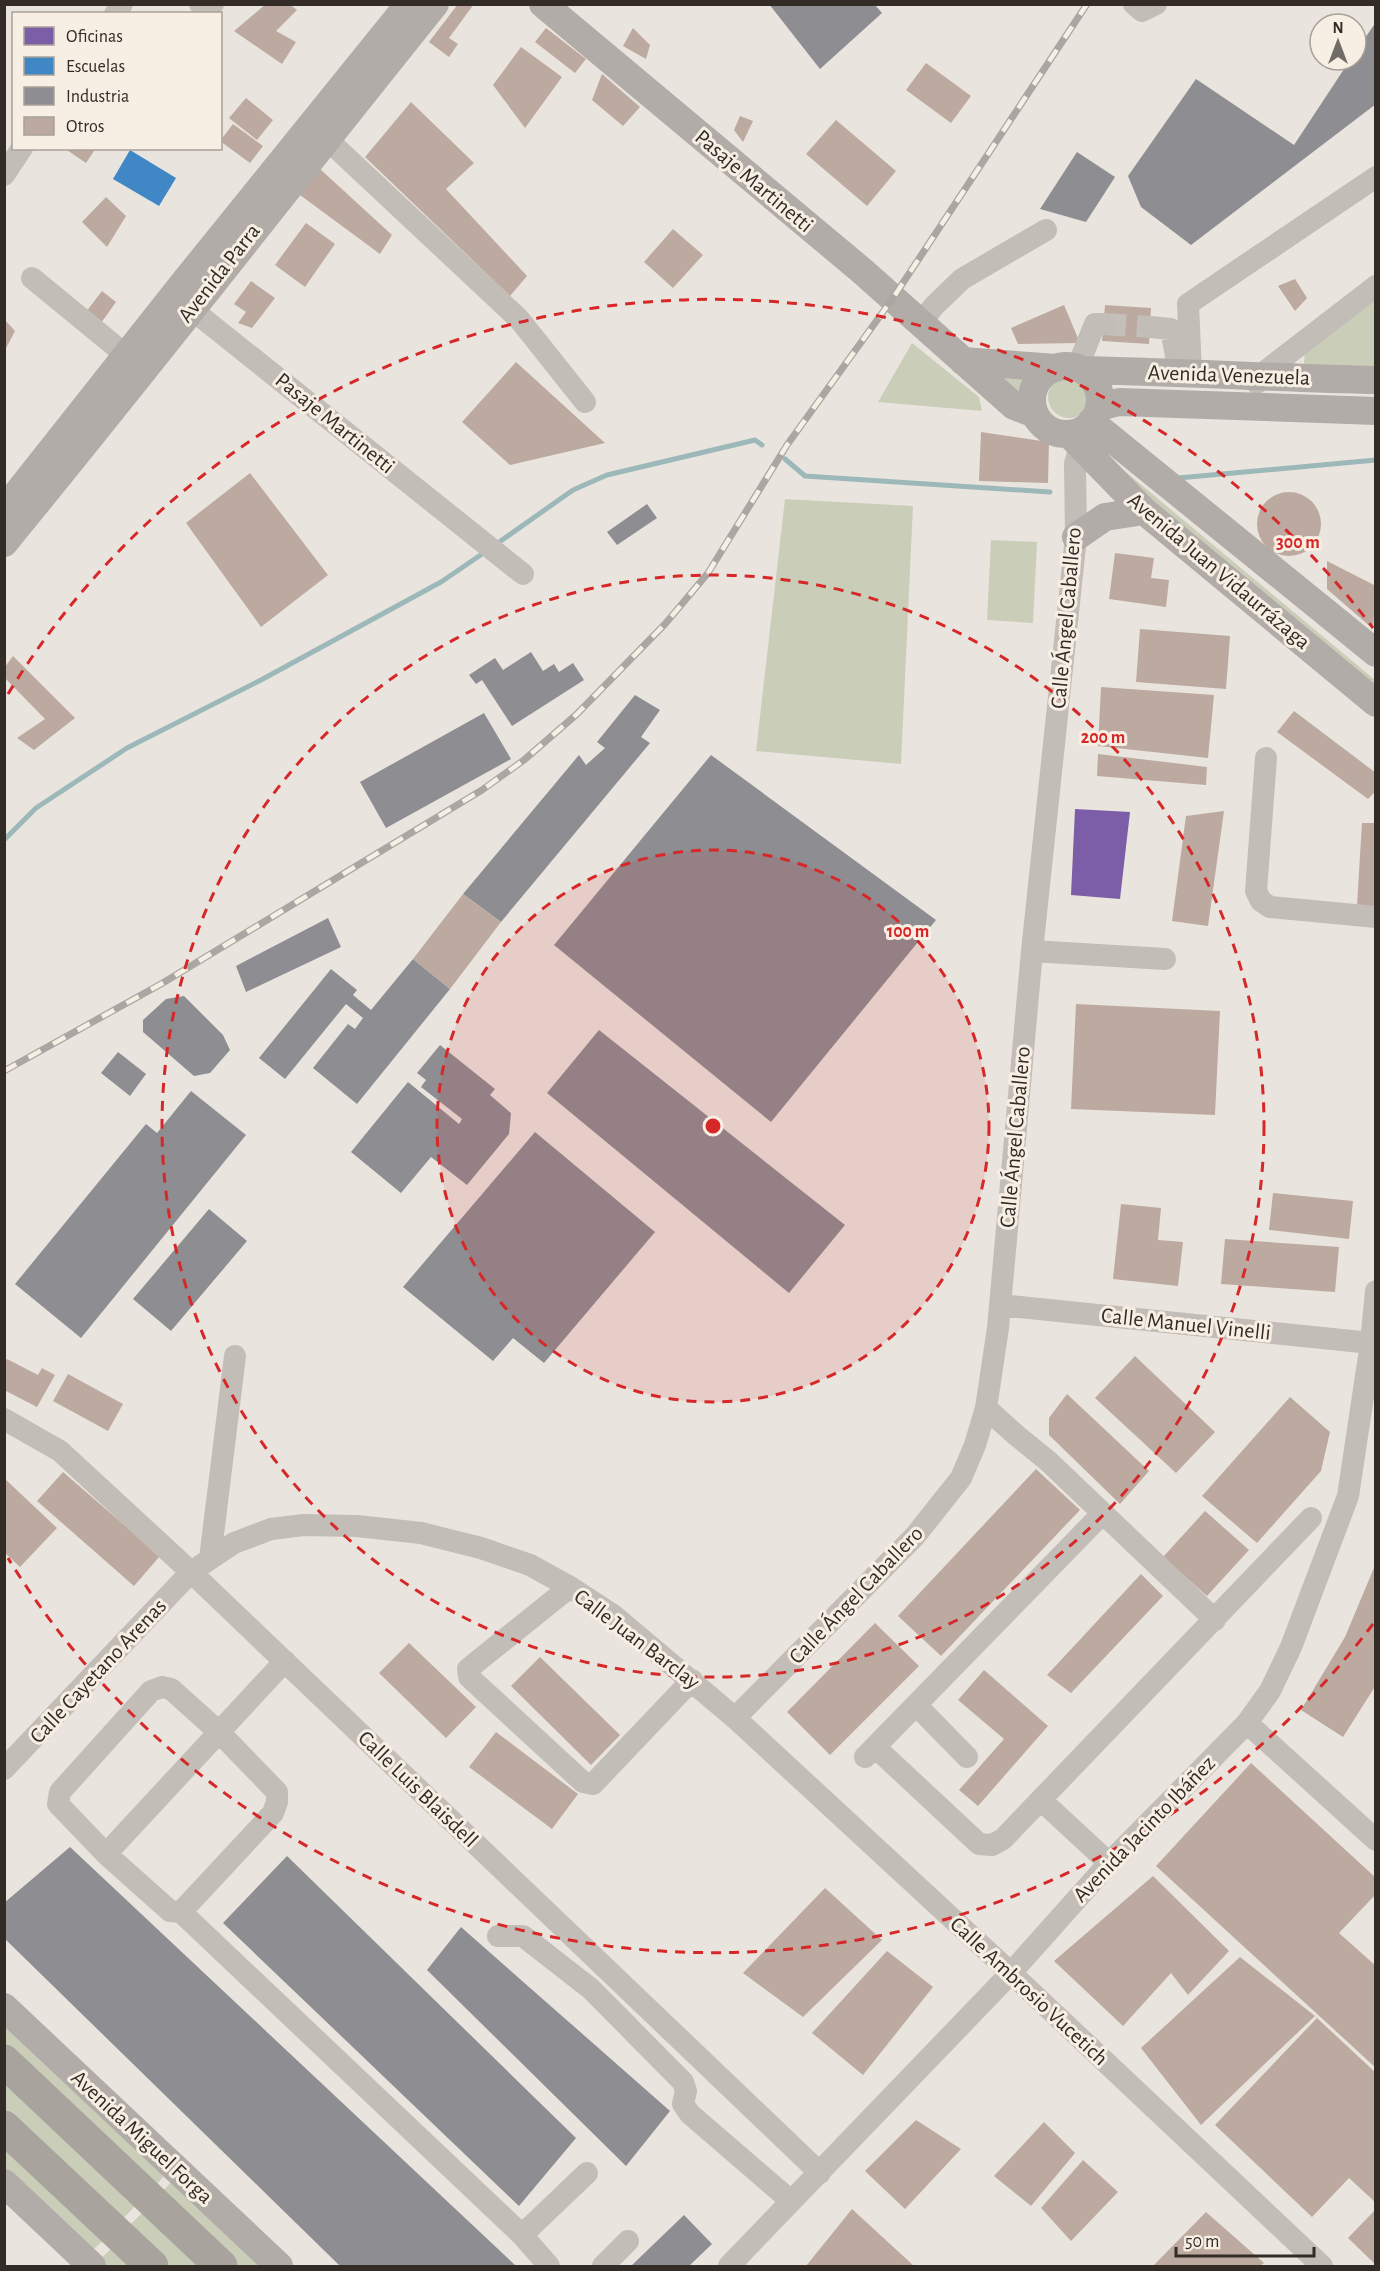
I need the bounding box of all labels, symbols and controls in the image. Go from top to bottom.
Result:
legend [12,12,222,150]
north arrow [1308,12,1368,72]
text: N [1332,20,1344,36]
text: Oficinas [66,28,123,46]
text: Escuelas [66,58,125,76]
text: Industria [66,88,129,106]
text: Otros [66,118,104,136]
street label: Pasaje Martinetti [691,126,817,236]
street label: Avenida Parra [174,220,264,326]
street label: Avenida Venezuela [1147,361,1311,389]
street label: Pasaje Martinetti [271,368,399,478]
street label: Avenida Juan Vidaurrázaga [1124,489,1314,653]
street label: Calle Ángel Caballero [1046,526,1085,710]
text: 300 m [1276,534,1320,552]
text: 200 m [1081,729,1125,747]
text: 100 m [887,923,929,941]
street label: Calle Ángel Caballero [995,1045,1034,1229]
centre of rings [703,1116,723,1136]
street label: Calle Manuel Vinelli [1100,1304,1272,1344]
street label: Calle Ángel Caballero [784,1521,927,1668]
street label: Calle Juan Barclay [570,1585,704,1694]
street label: Calle Cayetano Arenas [26,1594,170,1748]
street label: Calle Luis Blaisdell [354,1727,482,1851]
street label: Avenida Jacinto Ibáñez [1069,1752,1219,1906]
street label: Calle Ambrosio Vucetich [946,1913,1112,2069]
street label: Avenida Miguel Forga [67,2066,217,2208]
scale bar [1176,2220,1314,2258]
text: 50 m [1185,2233,1219,2251]

